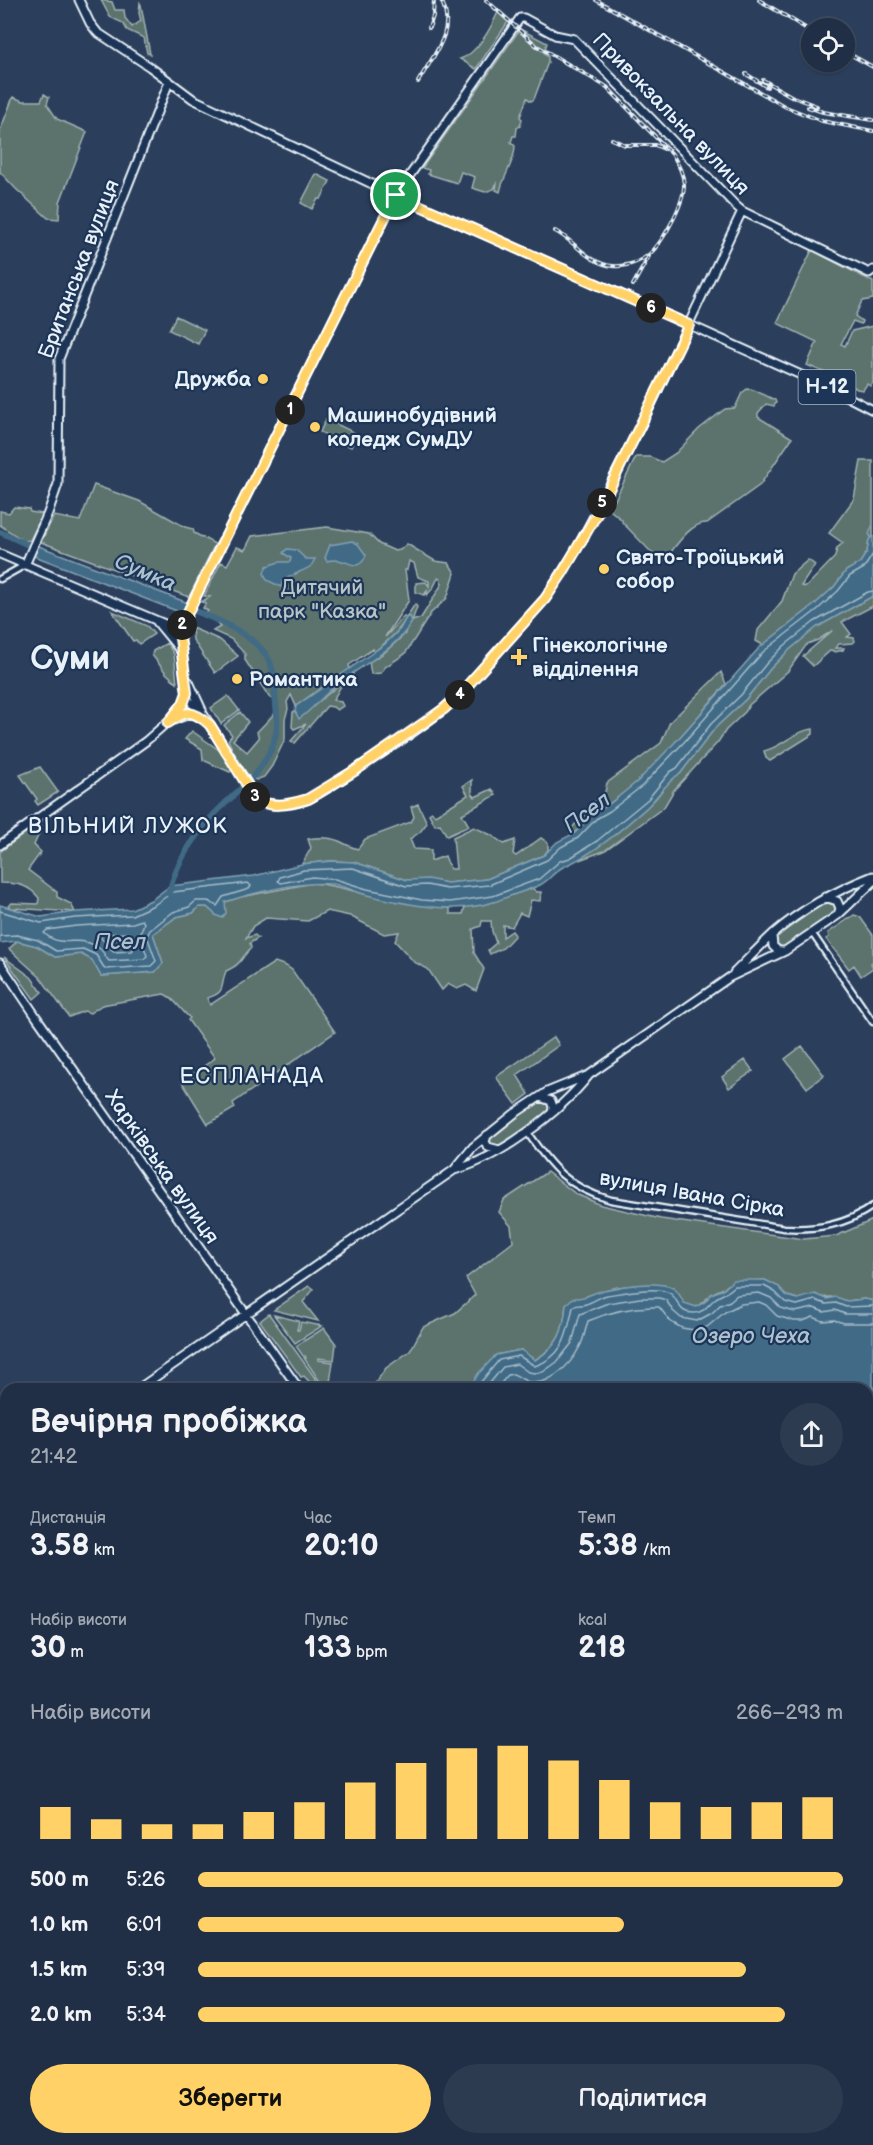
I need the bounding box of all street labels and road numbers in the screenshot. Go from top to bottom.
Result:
street label: Привокзальна вулиця [587,28,755,200]
street label: Британська вулиця [33,176,125,362]
road number: Н-12 [798,370,856,404]
street label: Харківська вулиця [100,1085,224,1249]
street label: вулиця Івана Сірка [597,1165,787,1223]

